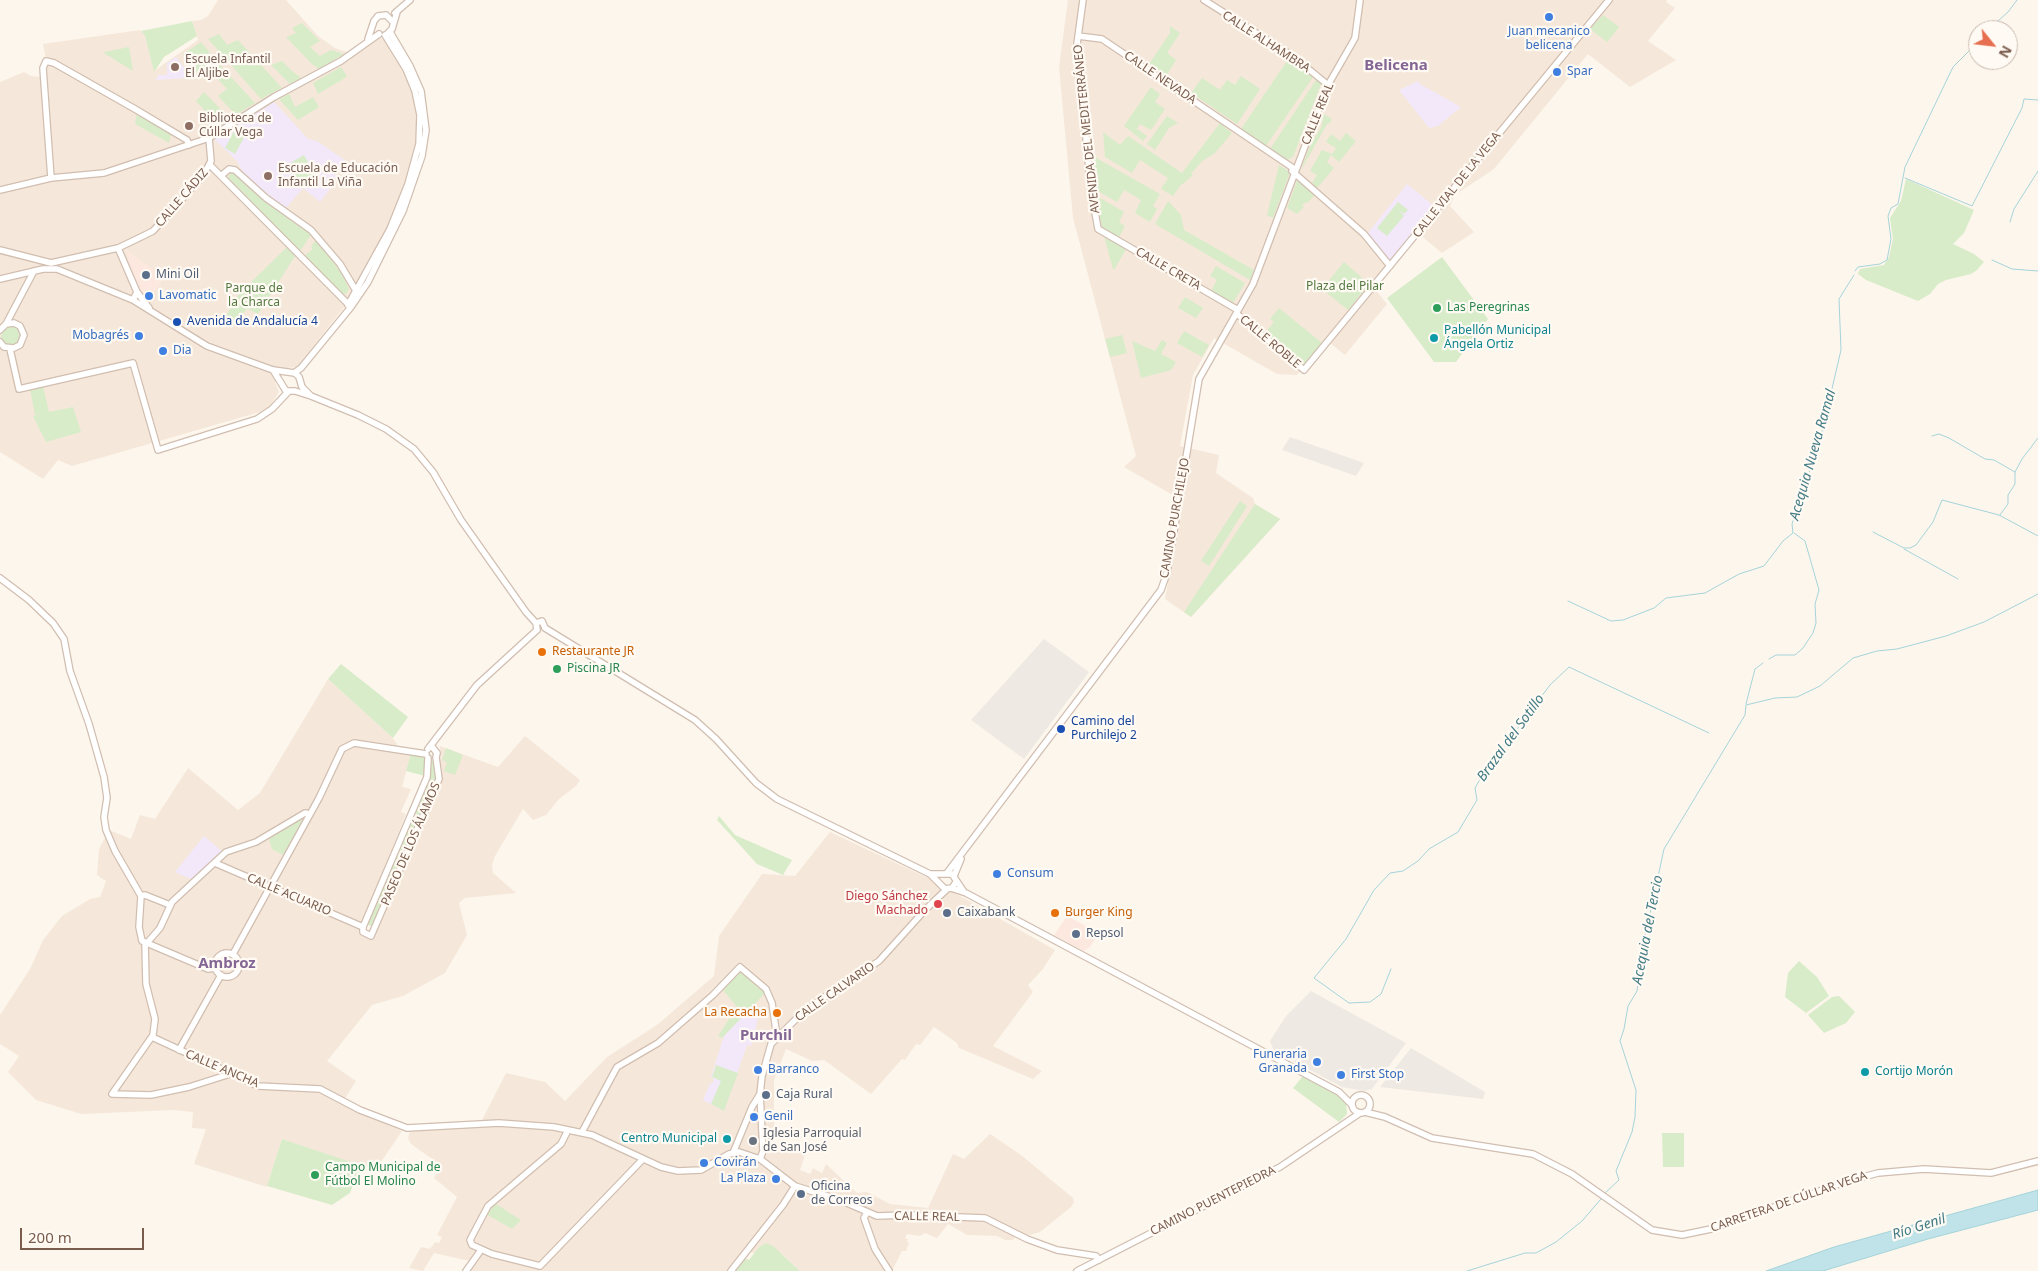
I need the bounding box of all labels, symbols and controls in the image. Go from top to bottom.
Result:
street label: CALLE ALHAMBRA [1219,8,1313,76]
marker: Juan mecanico belicena [1543,11,1555,23]
north arrow [1968,20,2018,70]
place label: Juan mecanico belicena [1508,25,1590,53]
text: N [1995,42,2017,62]
street label: AVENIDA DEL MEDITERRÁNEO [1071,44,1103,214]
street label: CALLE NEVADA [1121,49,1199,107]
place label: Escuela Infantil El Aljibe [185,53,271,81]
district label: Belicena [1364,57,1428,75]
marker: Escuela Infantil El Aljibe [169,61,181,73]
place label: Spar [1567,65,1593,79]
marker: Spar [1551,66,1563,78]
street label: CALLE REAL [1299,81,1337,147]
place label: Biblioteca de Cúllar Vega [199,112,272,140]
marker: Biblioteca de Cúllar Vega [183,120,195,132]
street label: CALLE VIAL DE LA VEGA [1410,129,1504,241]
place label: Escuela de Educación Infantil La Viña [278,162,398,190]
street label: CALLE CÁDIZ [153,166,211,230]
marker: Escuela de Educación Infantil La Viña [262,170,274,182]
street label: CALLE CRETA [1133,245,1203,293]
place label: Mini Oil [156,268,199,282]
marker: Mini Oil [140,269,152,281]
park label: Plaza del Pilar [1306,280,1384,294]
park label: Parque de la Charca [225,282,283,310]
place label: Lavomatic [159,289,217,303]
marker: Lavomatic [143,290,155,302]
place label: Las Peregrinas [1447,301,1530,315]
marker: Las Peregrinas [1431,302,1443,314]
street label: CALLE ROBLE [1237,312,1303,372]
place label: Avenida de Andalucía 4 [187,315,318,329]
marker: Avenida de Andalucía 4 [171,316,183,328]
place label: Pabellón Municipal Ángela Ortiz [1444,324,1551,352]
place label: Mobagrés [72,329,129,343]
marker: Mobagrés [133,330,145,342]
marker: Pabellón Municipal Ángela Ortiz [1428,332,1440,344]
place label: Dia [173,344,192,358]
marker: Dia [157,345,169,357]
water label: Acequia Nueva Ramal [1786,388,1840,522]
street label: CAMINO PURCHILEJO [1157,457,1193,579]
place label: Restaurante JR [552,645,634,659]
marker: Restaurante JR [536,646,548,658]
place label: Piscina JR [567,662,620,676]
marker: Piscina JR [551,663,563,675]
water label: Brazal del Sotillo [1474,691,1548,785]
place label: Camino del Purchilejo 2 [1071,715,1137,743]
marker: Camino del Purchilejo 2 [1055,723,1067,735]
street label: PASEO DE LOS ÁLAMOS [379,780,443,908]
place label: Consum [1007,867,1054,881]
marker: Consum [991,868,1003,880]
street label: CALLE ACUARIO [245,871,333,919]
water label: Acequia del Tercio [1629,874,1667,986]
place label: Diego Sánchez Machado [845,890,928,918]
marker: Diego Sánchez Machado [932,898,944,910]
place label: Caixabank [957,906,1015,920]
place label: Burger King [1065,906,1133,920]
marker: Caixabank [941,907,953,919]
marker: Burger King [1049,907,1061,919]
place label: Repsol [1086,927,1124,941]
marker: Repsol [1070,928,1082,940]
district label: Ambroz [198,955,256,973]
street label: CALLE CALVARIO [792,959,878,1025]
place label: La Recacha [704,1006,767,1020]
marker: La Recacha [771,1007,783,1019]
district label: Purchil [740,1027,792,1045]
street label: CALLE ANCHA [183,1047,261,1091]
place label: Funeraria Granada [1253,1048,1307,1076]
marker: Funeraria Granada [1311,1056,1323,1068]
place label: Barranco [768,1063,819,1077]
marker: Barranco [752,1064,764,1076]
place label: Cortijo Morón [1875,1065,1953,1079]
marker: Cortijo Morón [1859,1066,1871,1078]
place label: First Stop [1351,1068,1404,1082]
marker: First Stop [1335,1069,1347,1081]
place label: Caja Rural [776,1088,833,1102]
marker: Caja Rural [760,1089,772,1101]
place label: Genil [764,1110,793,1124]
marker: Genil [748,1111,760,1123]
place label: Iglesia Parroquial de San José [763,1127,862,1155]
place label: Centro Municipal [621,1132,717,1146]
marker: Centro Municipal [721,1133,733,1145]
marker: Iglesia Parroquial de San José [747,1135,759,1147]
place label: Covirán [714,1156,757,1170]
marker: Covirán [698,1157,710,1169]
place label: Campo Municipal de Fútbol El Molino [325,1161,440,1189]
street label: CAMINO PUENTEPIEDRA [1148,1163,1278,1239]
street label: CARRETERA DE CÚLLAR VEGA [1709,1168,1869,1236]
marker: Campo Municipal de Fútbol El Molino [309,1169,321,1181]
place label: La Plaza [720,1172,766,1186]
marker: La Plaza [770,1173,782,1185]
place label: Oficina de Correos [811,1180,873,1208]
marker: Oficina de Correos [795,1188,807,1200]
street label: CALLE REAL [894,1209,960,1225]
water label: Río Genil [1890,1211,1948,1243]
scale bar [22,1218,146,1250]
text: 200 m [28,1227,72,1247]

